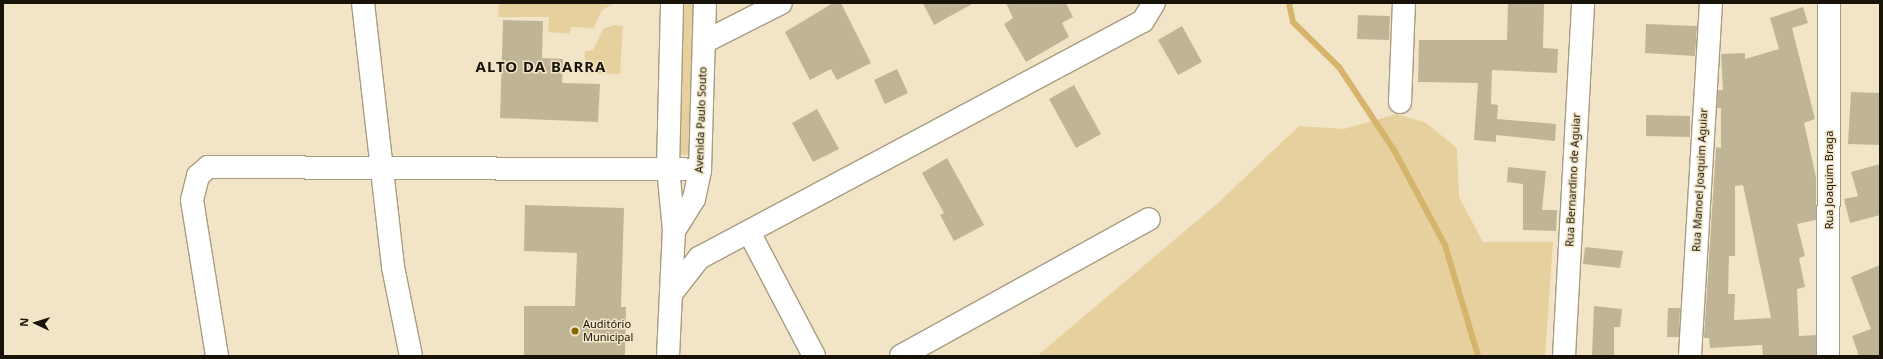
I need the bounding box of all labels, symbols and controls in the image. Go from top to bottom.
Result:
district label: ALTO DA BARRA [476,58,606,76]
street label: Avenida Paulo Souto [693,67,709,173]
street label: Rua Manoel Joaquim Aguiar [1690,108,1710,252]
street label: Rua Bernardino de Aguiar [1563,113,1583,247]
street label: Rua Joaquim Braga [1822,131,1836,229]
north arrow [16,303,56,343]
text: N [16,317,31,327]
place label: Auditório Municipal [583,318,633,344]
marker: Auditório Municipal [570,326,580,336]

